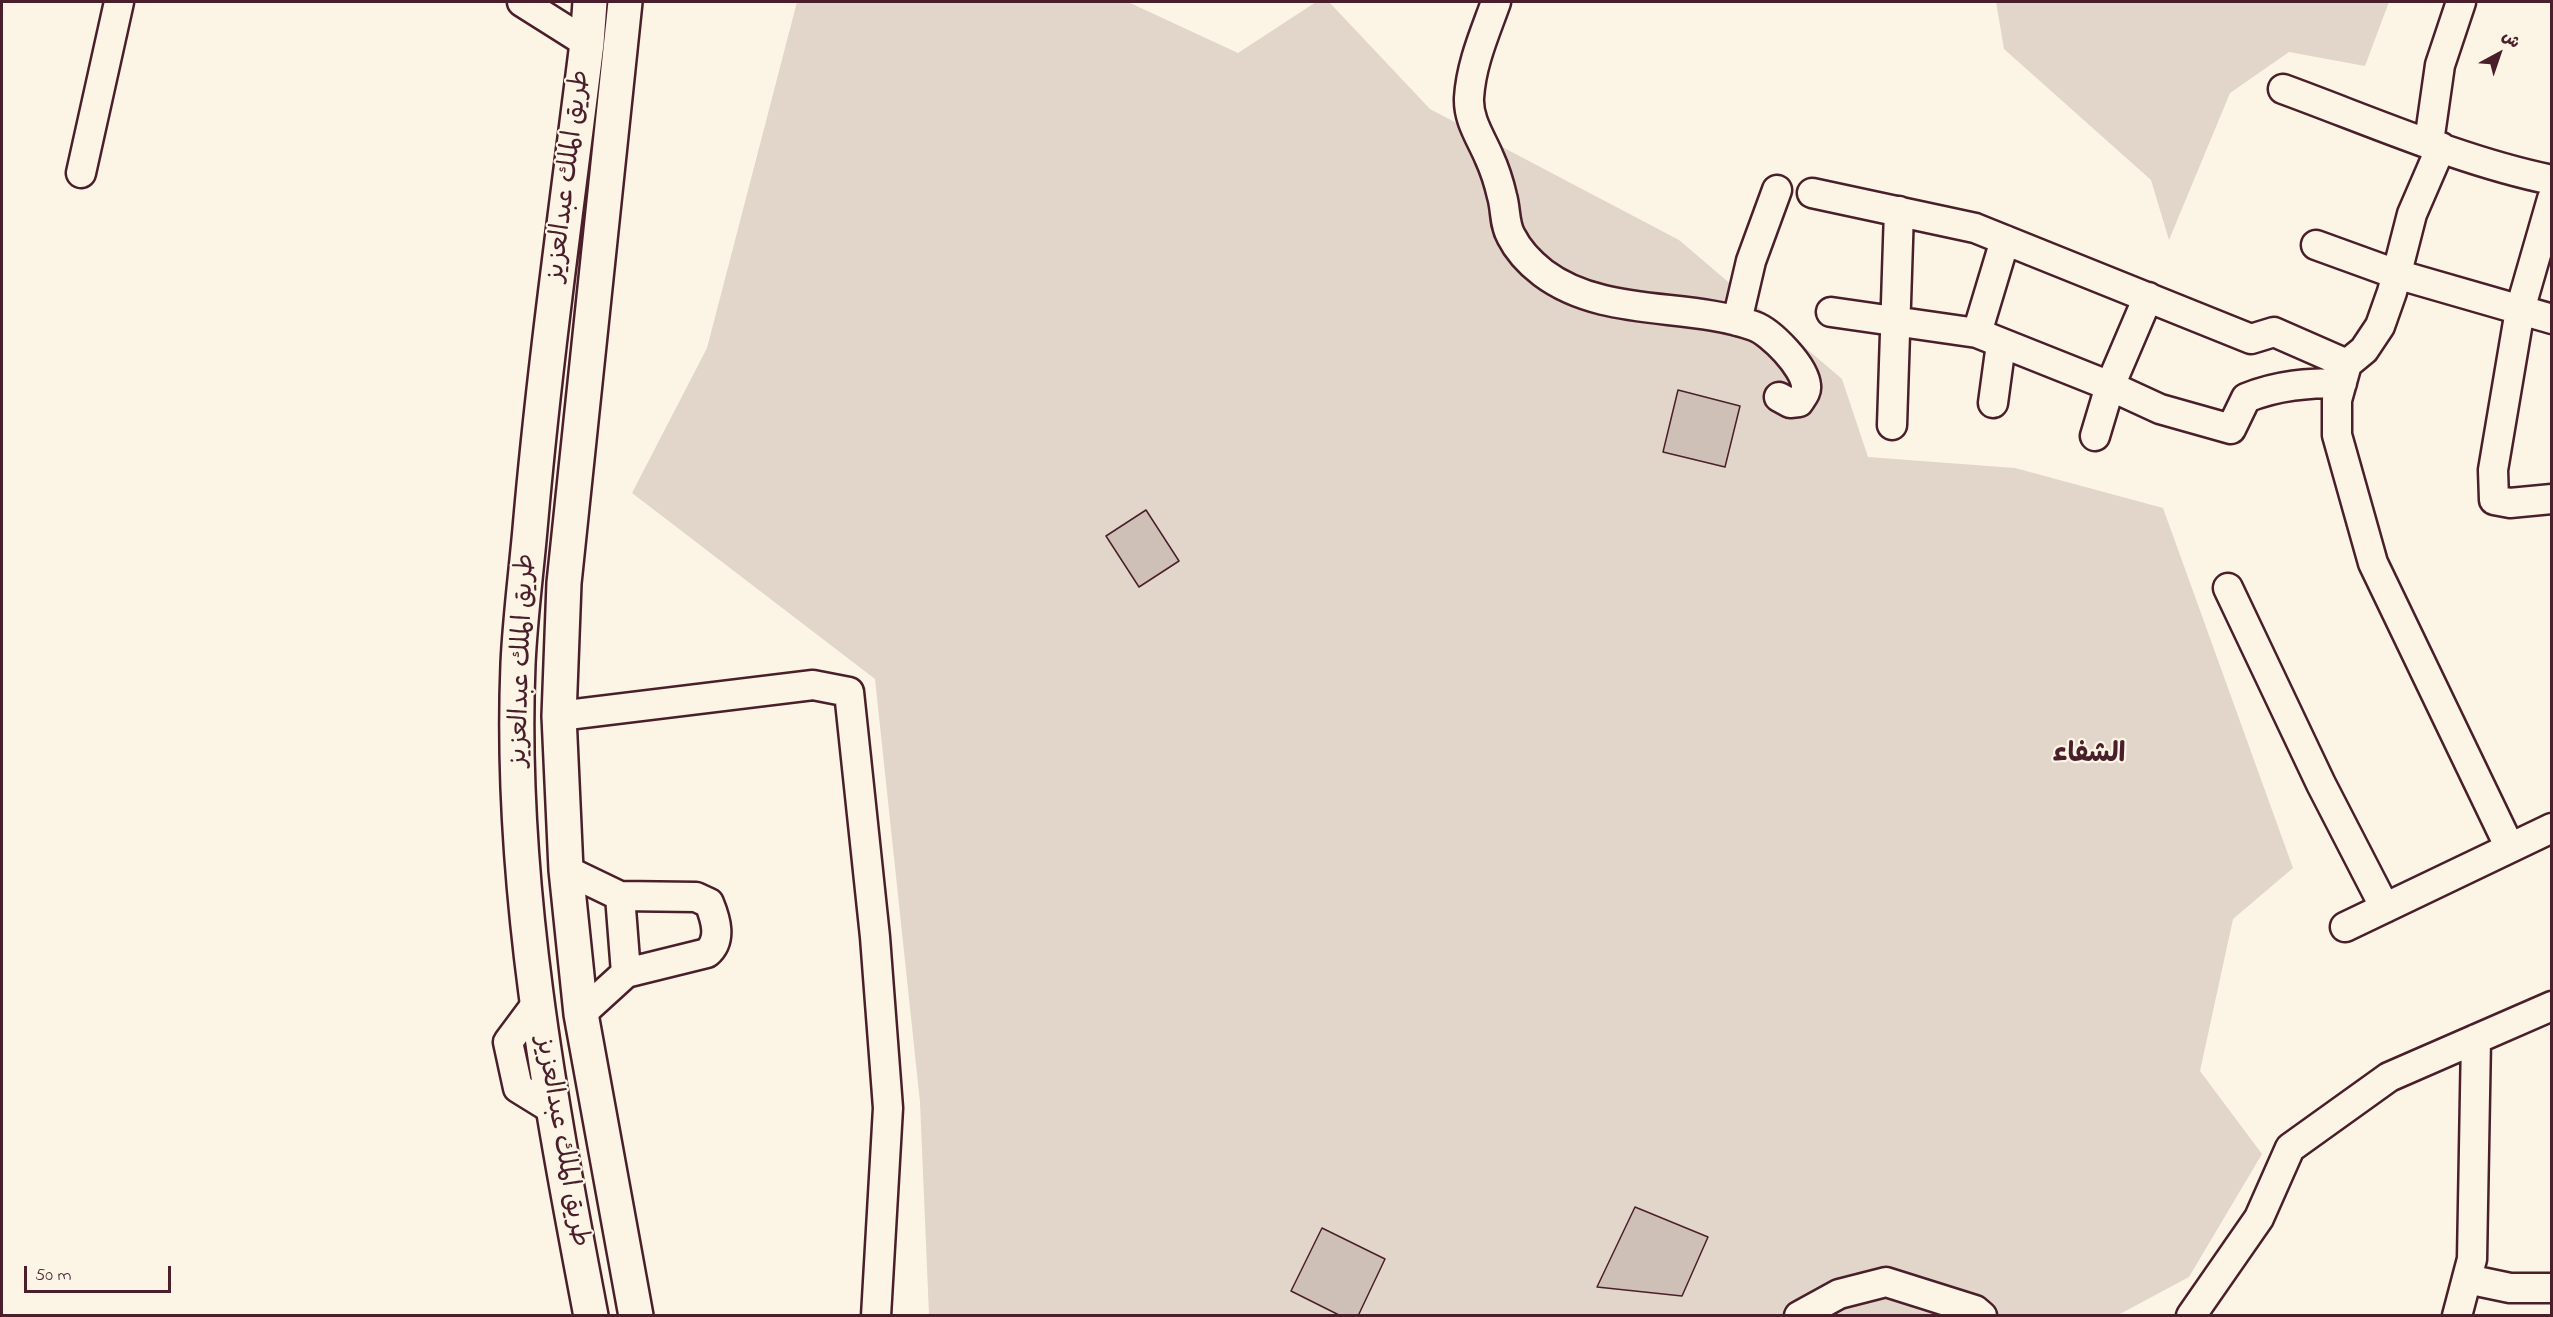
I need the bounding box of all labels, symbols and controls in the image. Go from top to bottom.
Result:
north arrow [2469,24,2529,84]
text: ش [2496,25,2525,55]
street label: طريق الملك عبدالعزيز [542,68,598,284]
street label: طريق الملك عبدالعزيز [505,553,543,767]
district label: الشفاء [2053,741,2125,773]
street label: طريق الملك عبدالعزيز [526,1034,594,1250]
scale bar [27,1254,174,1292]
text: 50 m [35,1263,72,1289]

